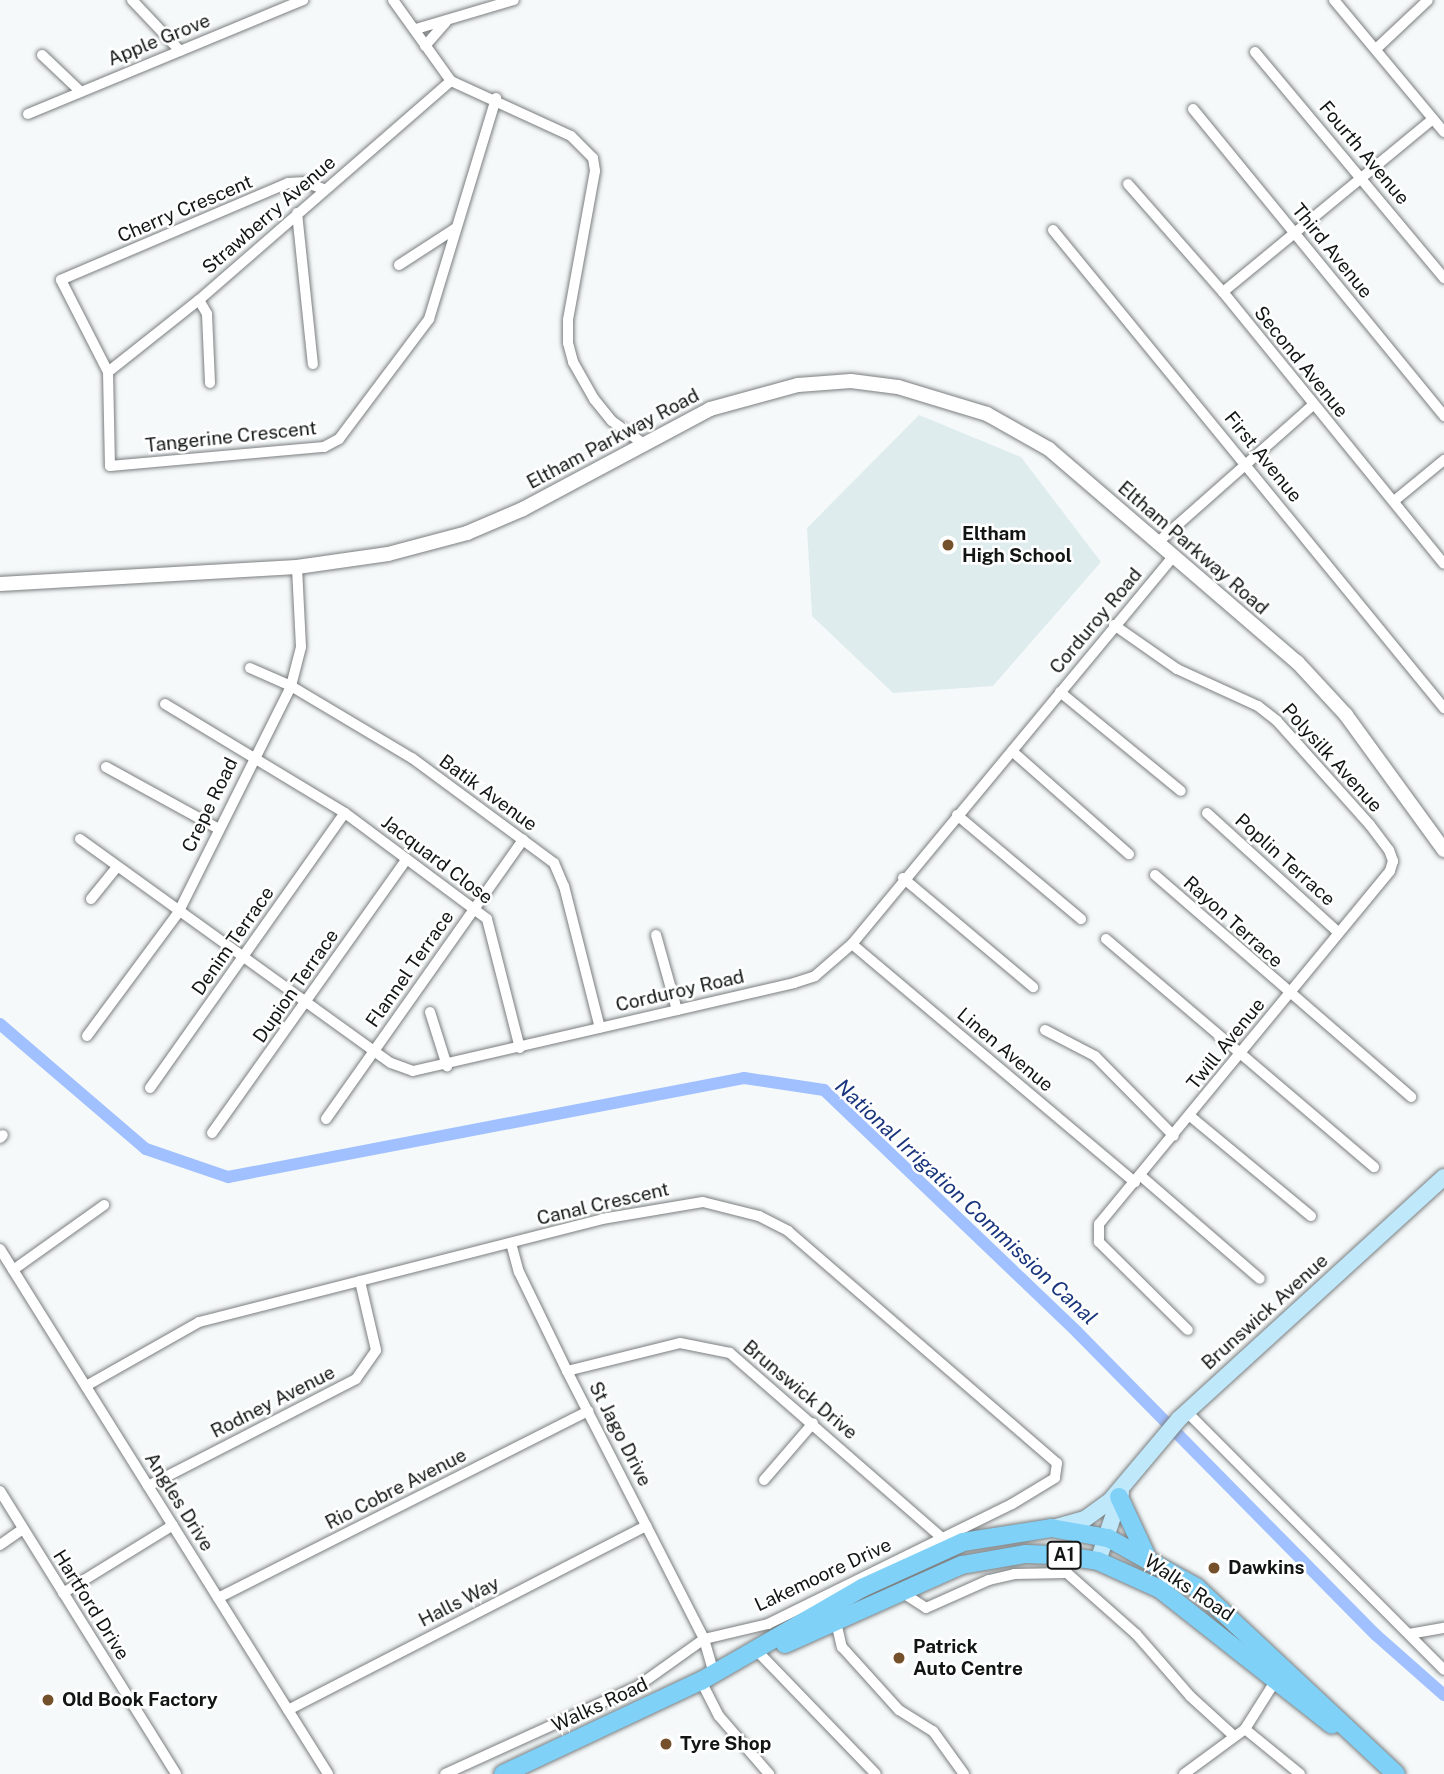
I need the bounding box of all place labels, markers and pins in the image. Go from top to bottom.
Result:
place label: Eltham High School [962,523,1072,567]
marker: Eltham High School [940,537,956,553]
place label: Dawkins [1228,1557,1304,1579]
marker: Dawkins [1206,1560,1222,1576]
place label: Patrick Auto Centre [913,1636,1023,1680]
marker: Patrick Auto Centre [891,1650,907,1666]
place label: Old Book Factory [62,1689,218,1711]
marker: Old Book Factory [40,1692,56,1708]
place label: Tyre Shop [680,1733,771,1755]
marker: Tyre Shop [658,1736,674,1752]

